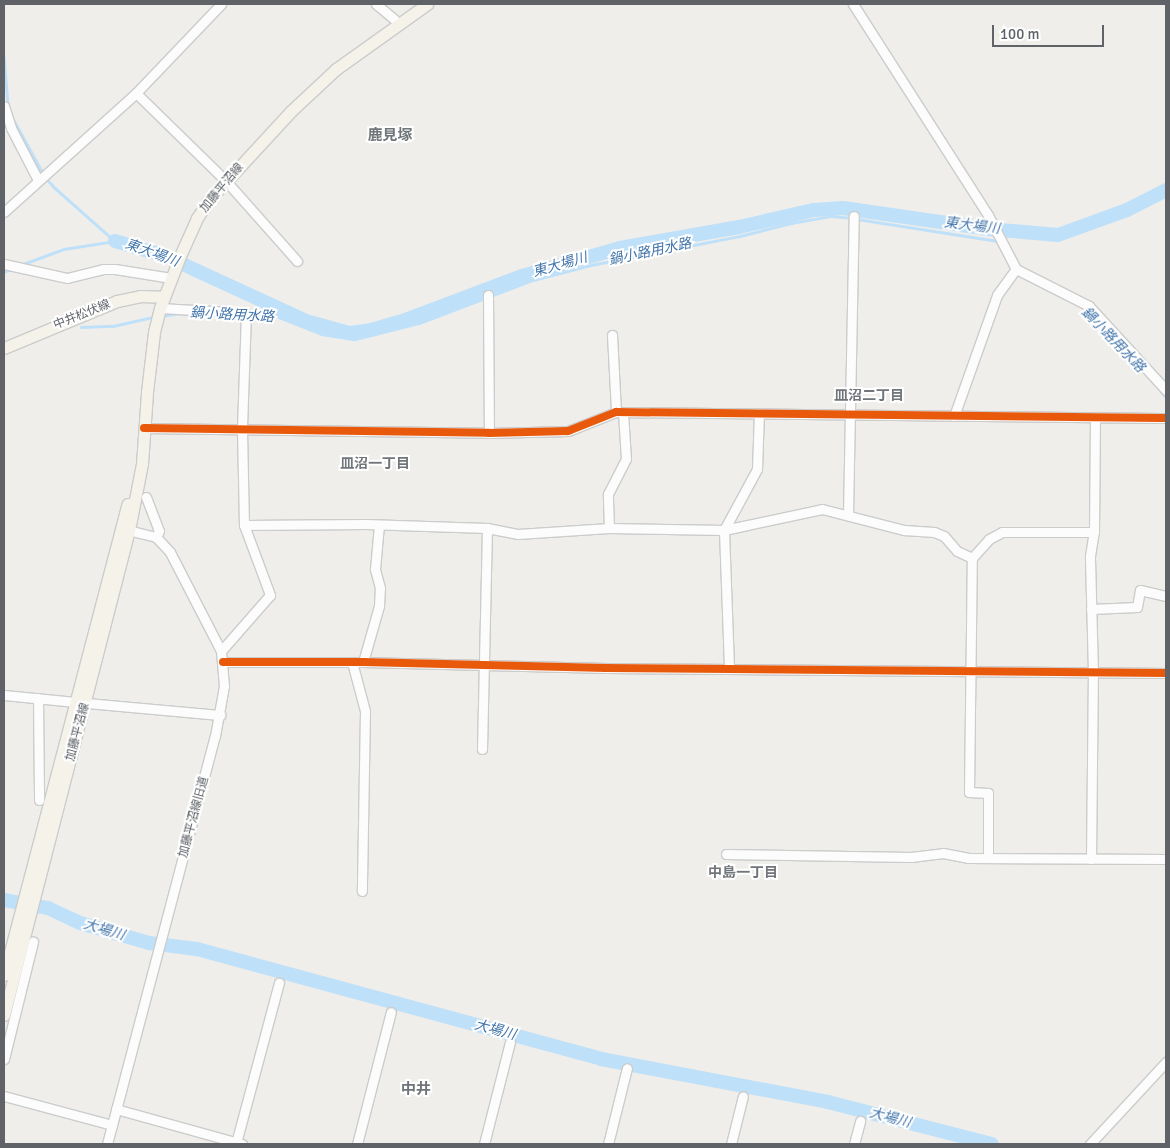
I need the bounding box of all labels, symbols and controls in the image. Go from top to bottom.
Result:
scale bar [995,15,1108,47]
text: 100 m [1000,25,1040,43]
district label: 鹿見塚 [368,127,412,145]
street label: 加藤平沼線 [197,160,247,216]
water label: 東大場川 [943,214,1001,238]
water label: 鍋小路用水路 [607,235,693,269]
water label: 東大場川 [123,236,181,270]
water label: 東大場川 [531,249,589,281]
street label: 中井松伏線 [51,297,113,333]
water label: 鍋小路用水路 [190,304,274,326]
water label: 鍋小路用水路 [1078,304,1148,376]
district label: 皿沼二丁目 [834,388,904,404]
district label: 皿沼一丁目 [340,456,410,472]
street label: 加藤平沼線 [63,701,93,763]
street label: 加藤平沼線旧道 [176,775,212,859]
district label: 中島一丁目 [708,865,778,881]
water label: 大場川 [81,916,127,944]
water label: 大場川 [473,1016,517,1044]
district label: 中井 [401,1081,431,1099]
water label: 大場川 [868,1104,912,1132]

